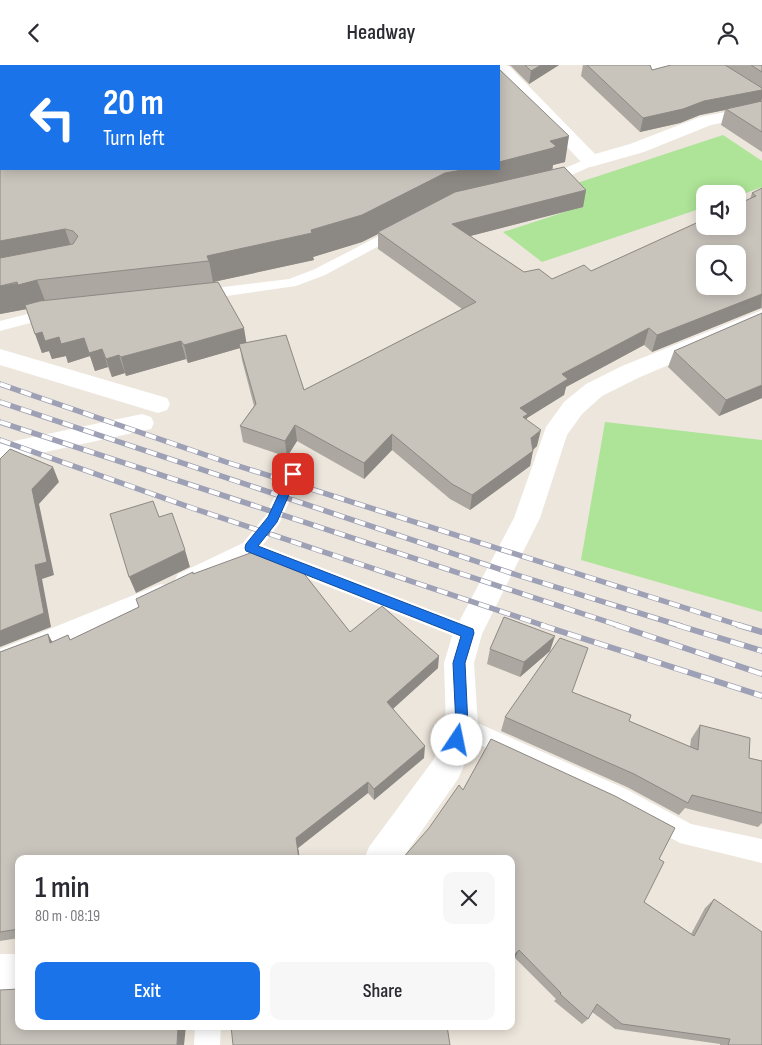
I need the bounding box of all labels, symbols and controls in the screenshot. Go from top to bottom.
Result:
icon: back [20,19,48,47]
text: Headway [347,19,415,46]
icon: person [714,19,742,47]
text: 20 m [103,82,164,125]
icon: left [20,85,85,150]
text: Turn left [103,125,165,152]
map controls [696,185,746,295]
button: sound [696,185,746,235]
button: search [696,245,746,295]
pin [272,453,314,495]
icon: arrive [279,460,307,488]
position arrow [430,713,482,765]
text: 1 min [35,870,90,906]
button: close [443,872,495,924]
text: 80 m · 08:19 [35,907,100,926]
button: Exit [35,962,260,1020]
button: Share [270,962,495,1020]

